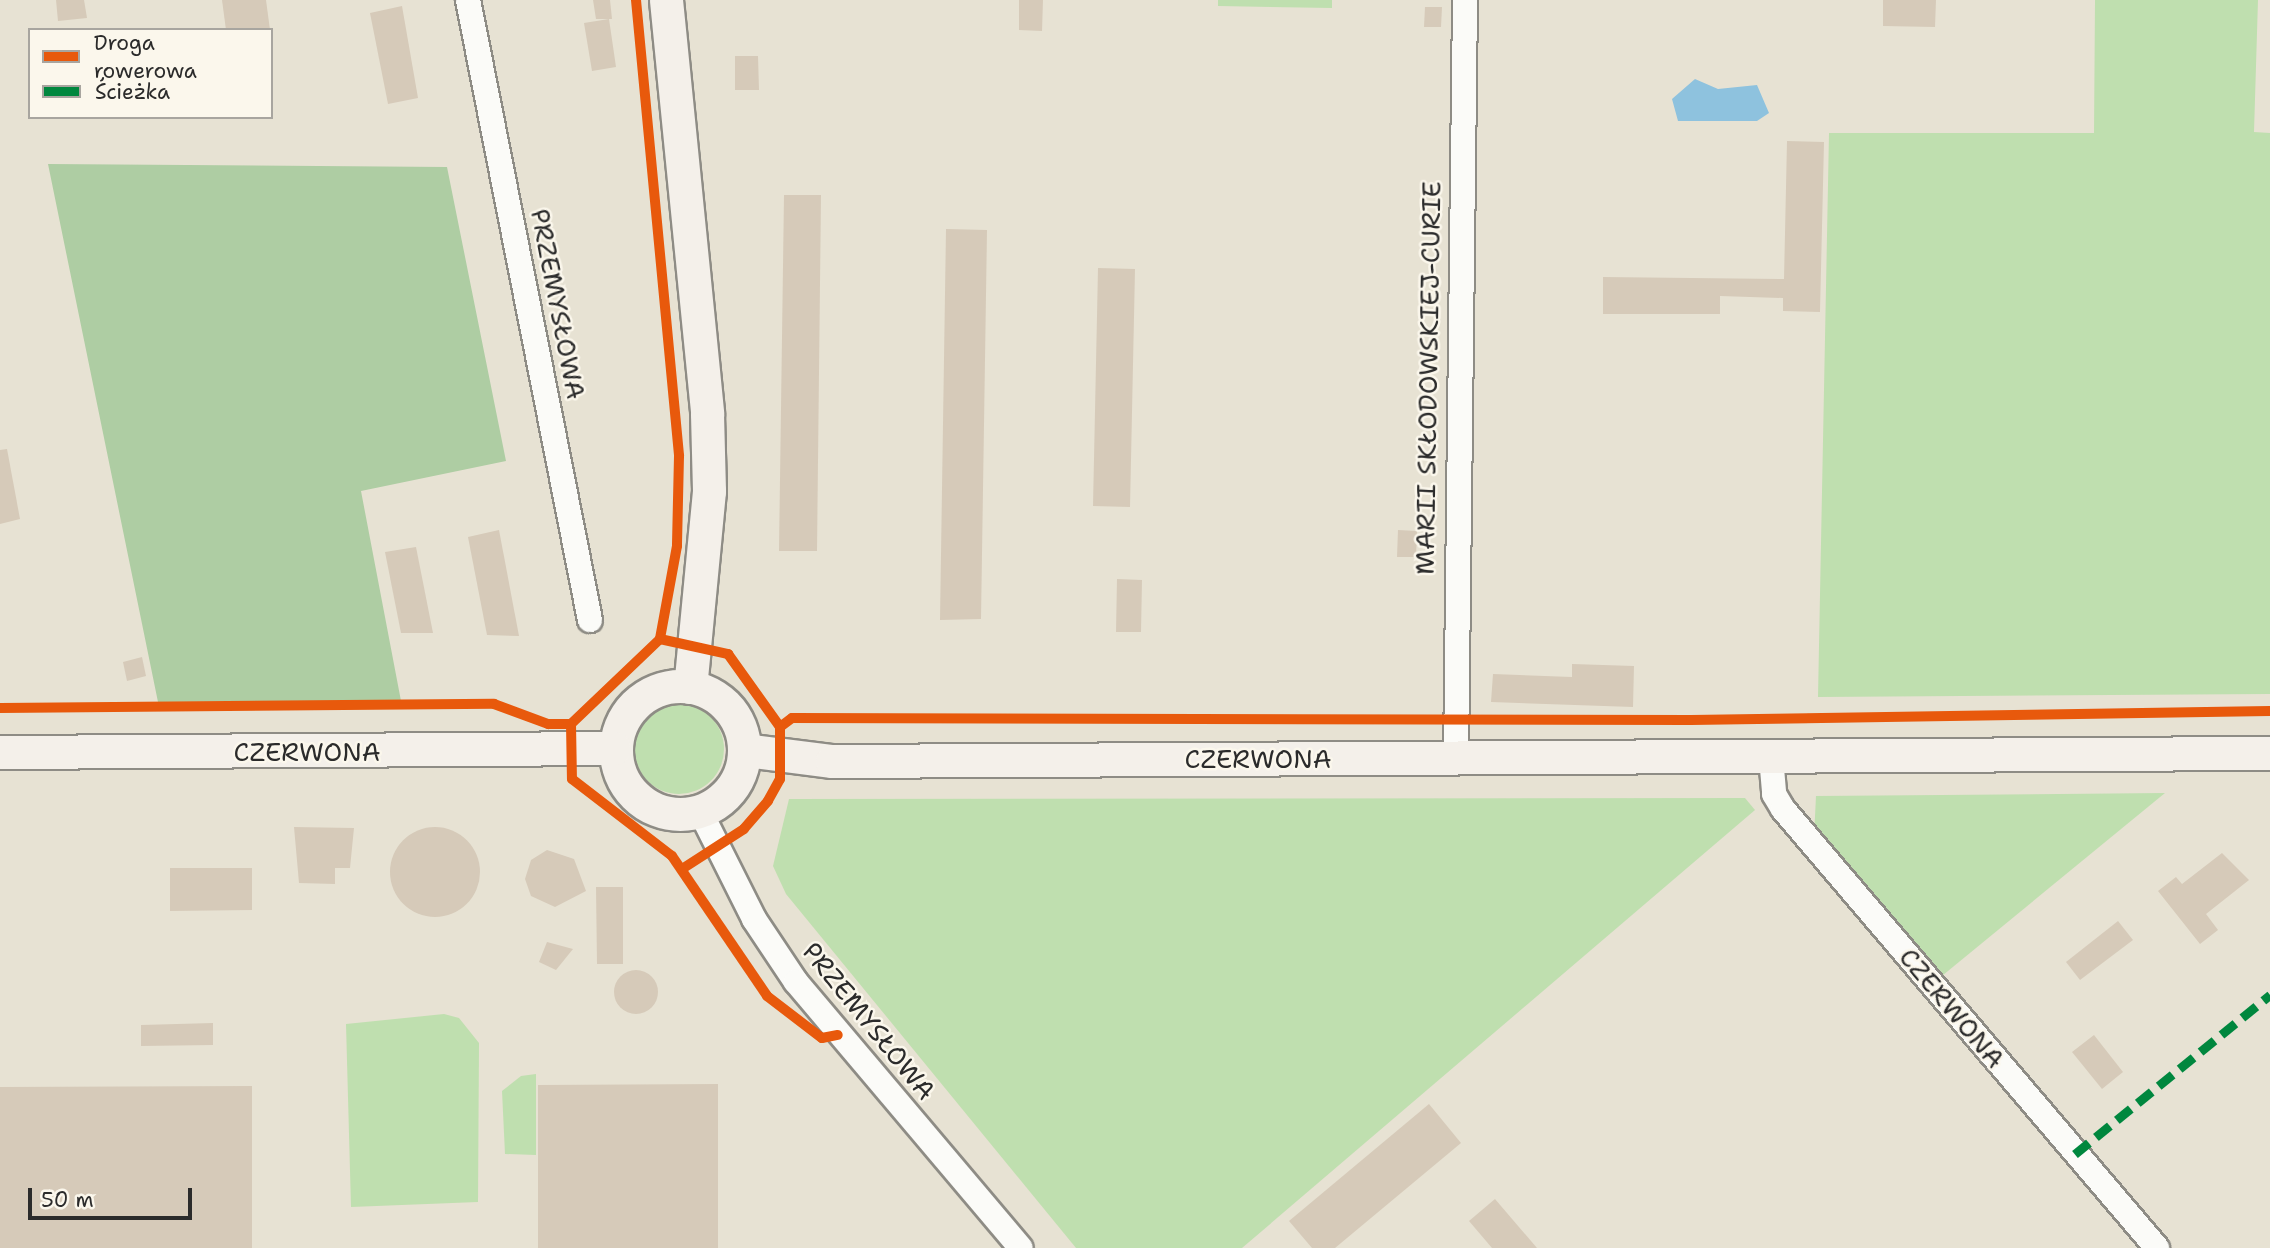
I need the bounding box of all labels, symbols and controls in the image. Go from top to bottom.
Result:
legend [28,28,273,119]
text: Droga rowerowa [94,29,197,85]
text: Ścieżka [95,78,170,106]
street label: MARII SKŁODOWSKIEJ-CURIE [1409,181,1447,575]
street label: PRZEMYSŁOWA [524,206,592,402]
street label: CZERWONA [233,736,381,768]
street label: CZERWONA [1184,743,1332,775]
street label: PRZEMYSŁOWA [796,936,942,1106]
street label: CZERWONA [1893,942,2011,1074]
scale bar [32,1174,196,1218]
text: 50 m [41,1186,94,1214]

